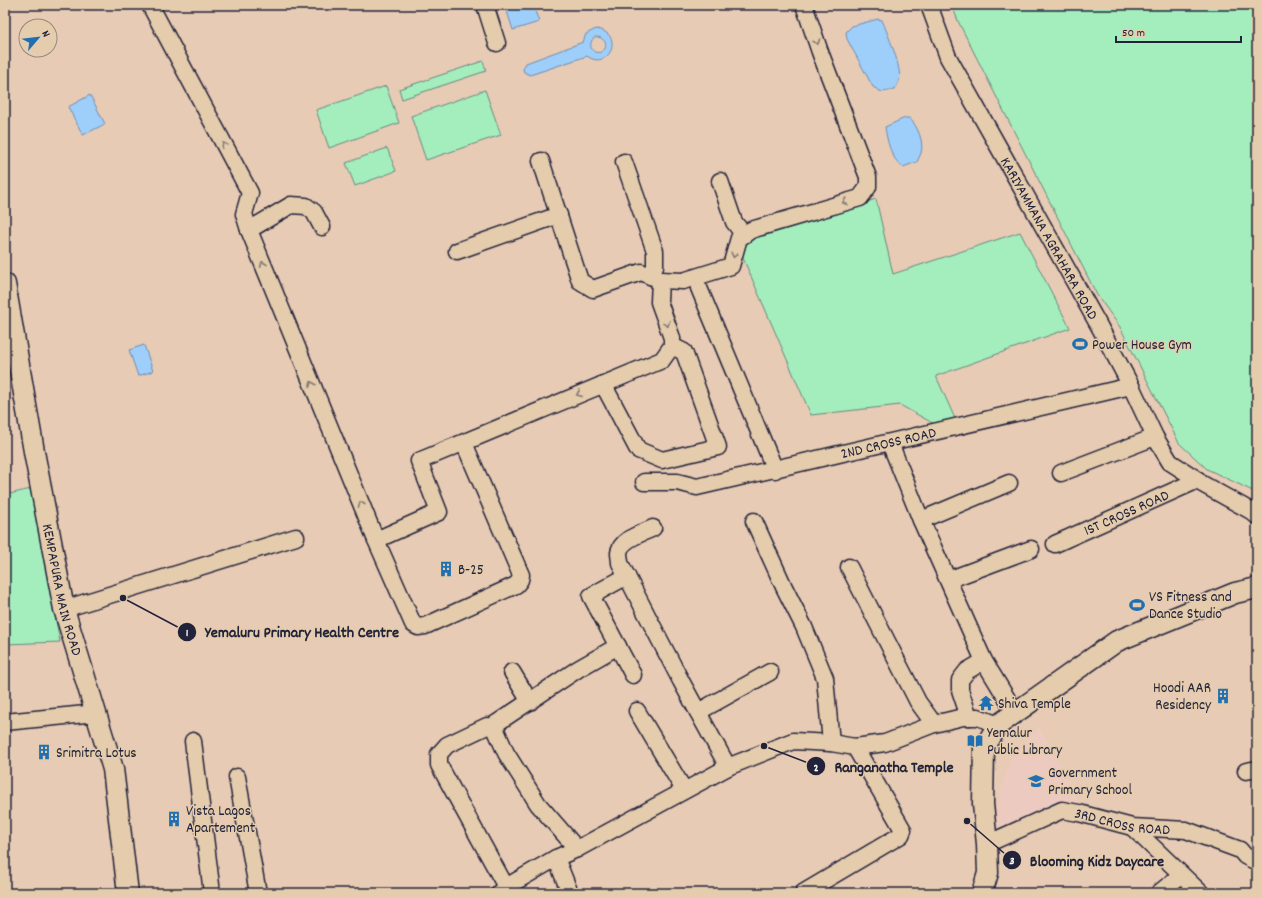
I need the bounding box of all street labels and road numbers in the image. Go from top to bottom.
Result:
street label: KARIYAMMANA AGRAHARA ROAD [993,154,1103,325]
street label: 2ND CROSS ROAD [839,423,939,466]
street label: 1ST CROSS ROAD [1081,485,1173,543]
street label: KEMPAPURA MAIN ROAD [35,522,87,659]
street label: 3RD CROSS ROAD [1073,803,1171,842]

